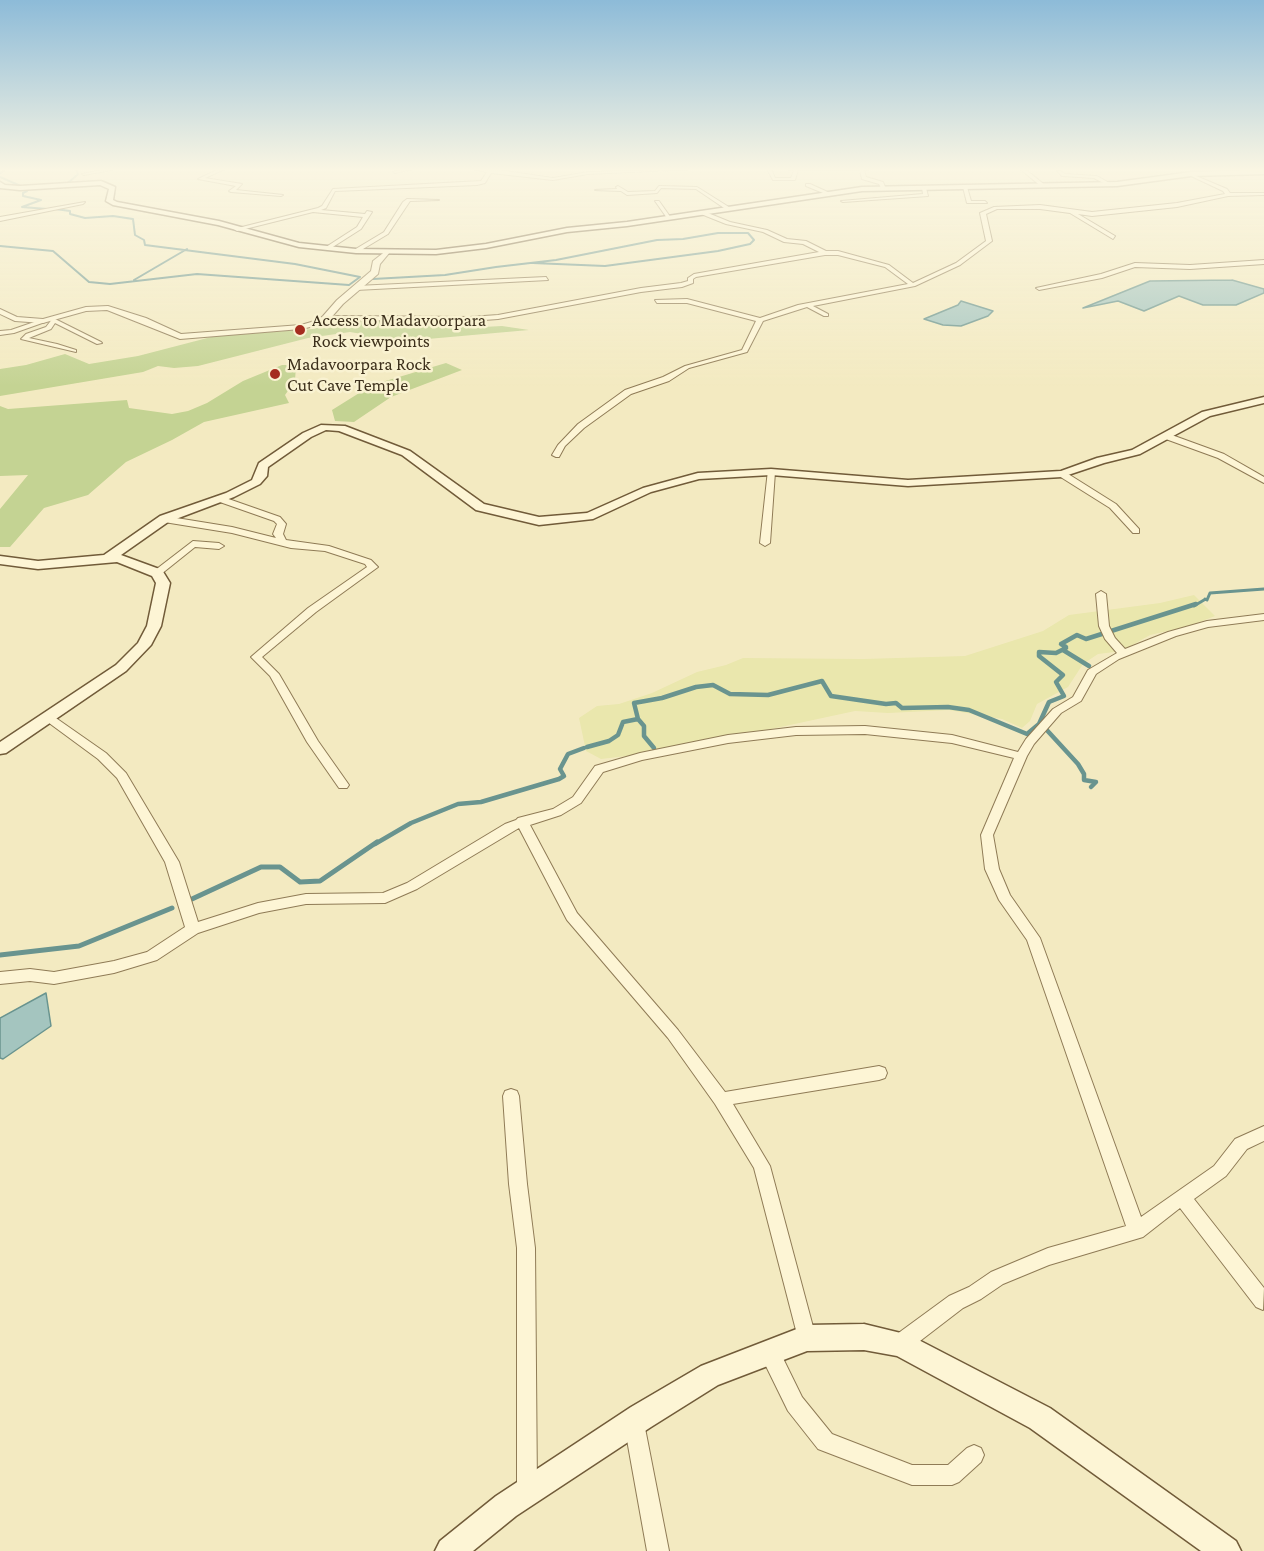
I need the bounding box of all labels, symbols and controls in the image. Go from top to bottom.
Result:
place label: Access to Madavoorpara Rock viewpoints [312,309,486,352]
marker: Access to Madavoorpara Rock viewpoints [293,323,307,337]
place label: Madavoorpara Rock Cut Cave Temple [287,353,431,395]
marker: Madavoorpara Rock Cut Cave Temple [268,367,282,381]

